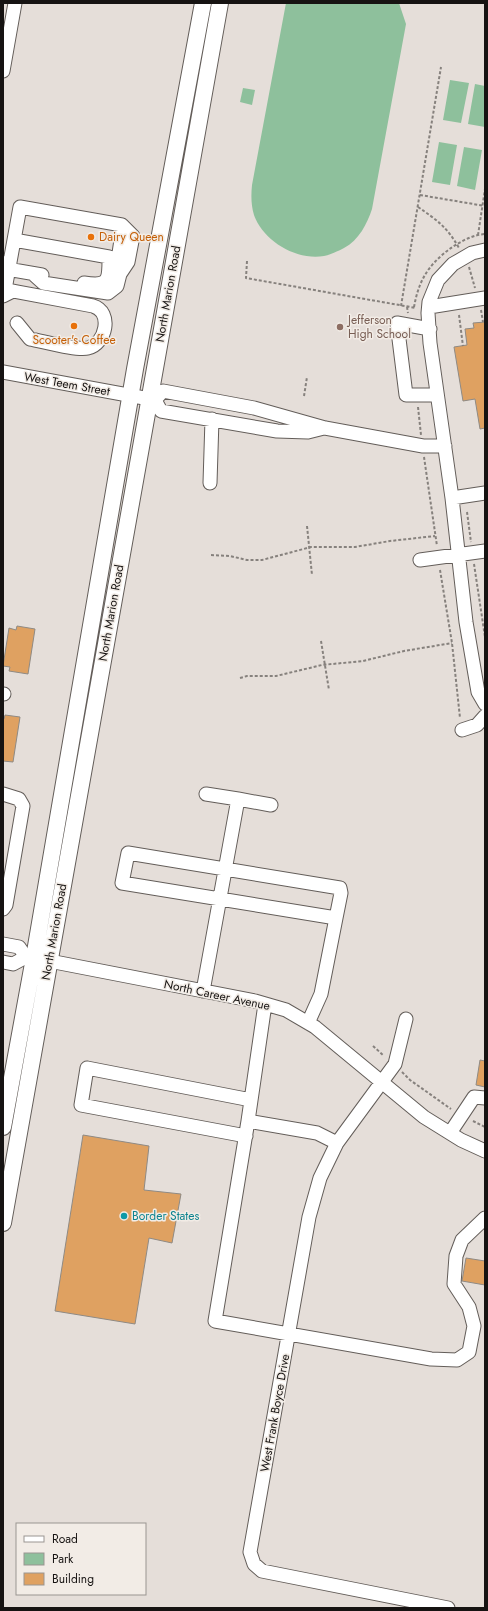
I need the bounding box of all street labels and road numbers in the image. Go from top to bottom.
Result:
street label: North Marion Road [151,244,185,344]
street label: West Teem Street [23,368,111,400]
street label: North Marion Road [94,563,128,663]
street label: North Marion Road [37,882,71,982]
street label: North Career Avenue [162,975,272,1015]
street label: West Frank Boyce Drive [256,1353,294,1473]

